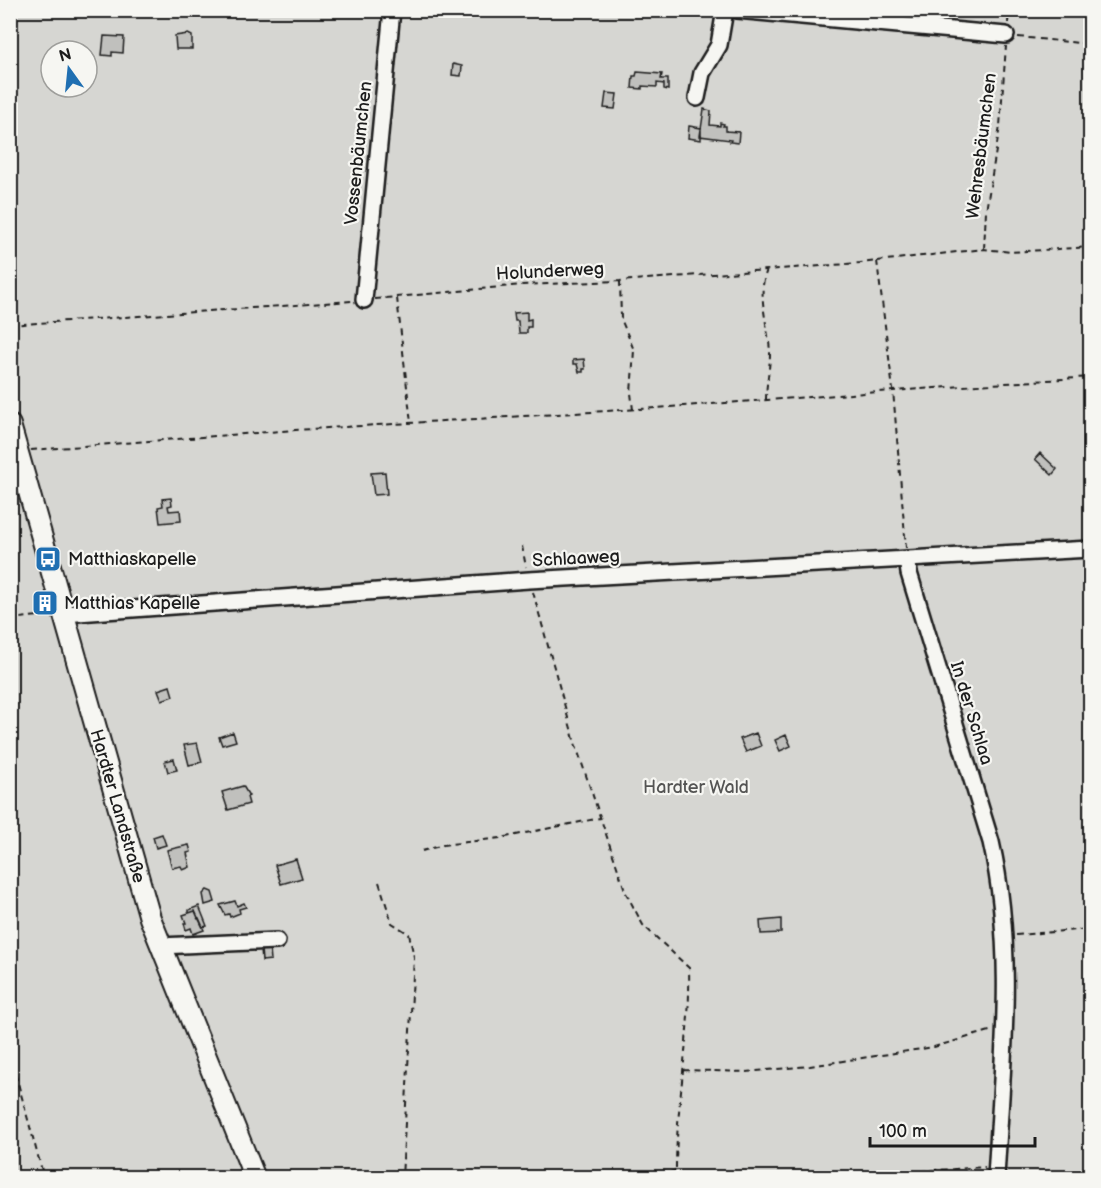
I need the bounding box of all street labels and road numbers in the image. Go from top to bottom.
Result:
street label: Wehresbäumchen [962,72,1001,220]
street label: Vossenbäumchen [341,80,376,226]
street label: Holunderweg [496,258,605,285]
street label: Schlaaweg [532,546,620,571]
street label: In der Schlaa [946,659,997,768]
street label: Hardter Landstraße [86,727,150,886]

